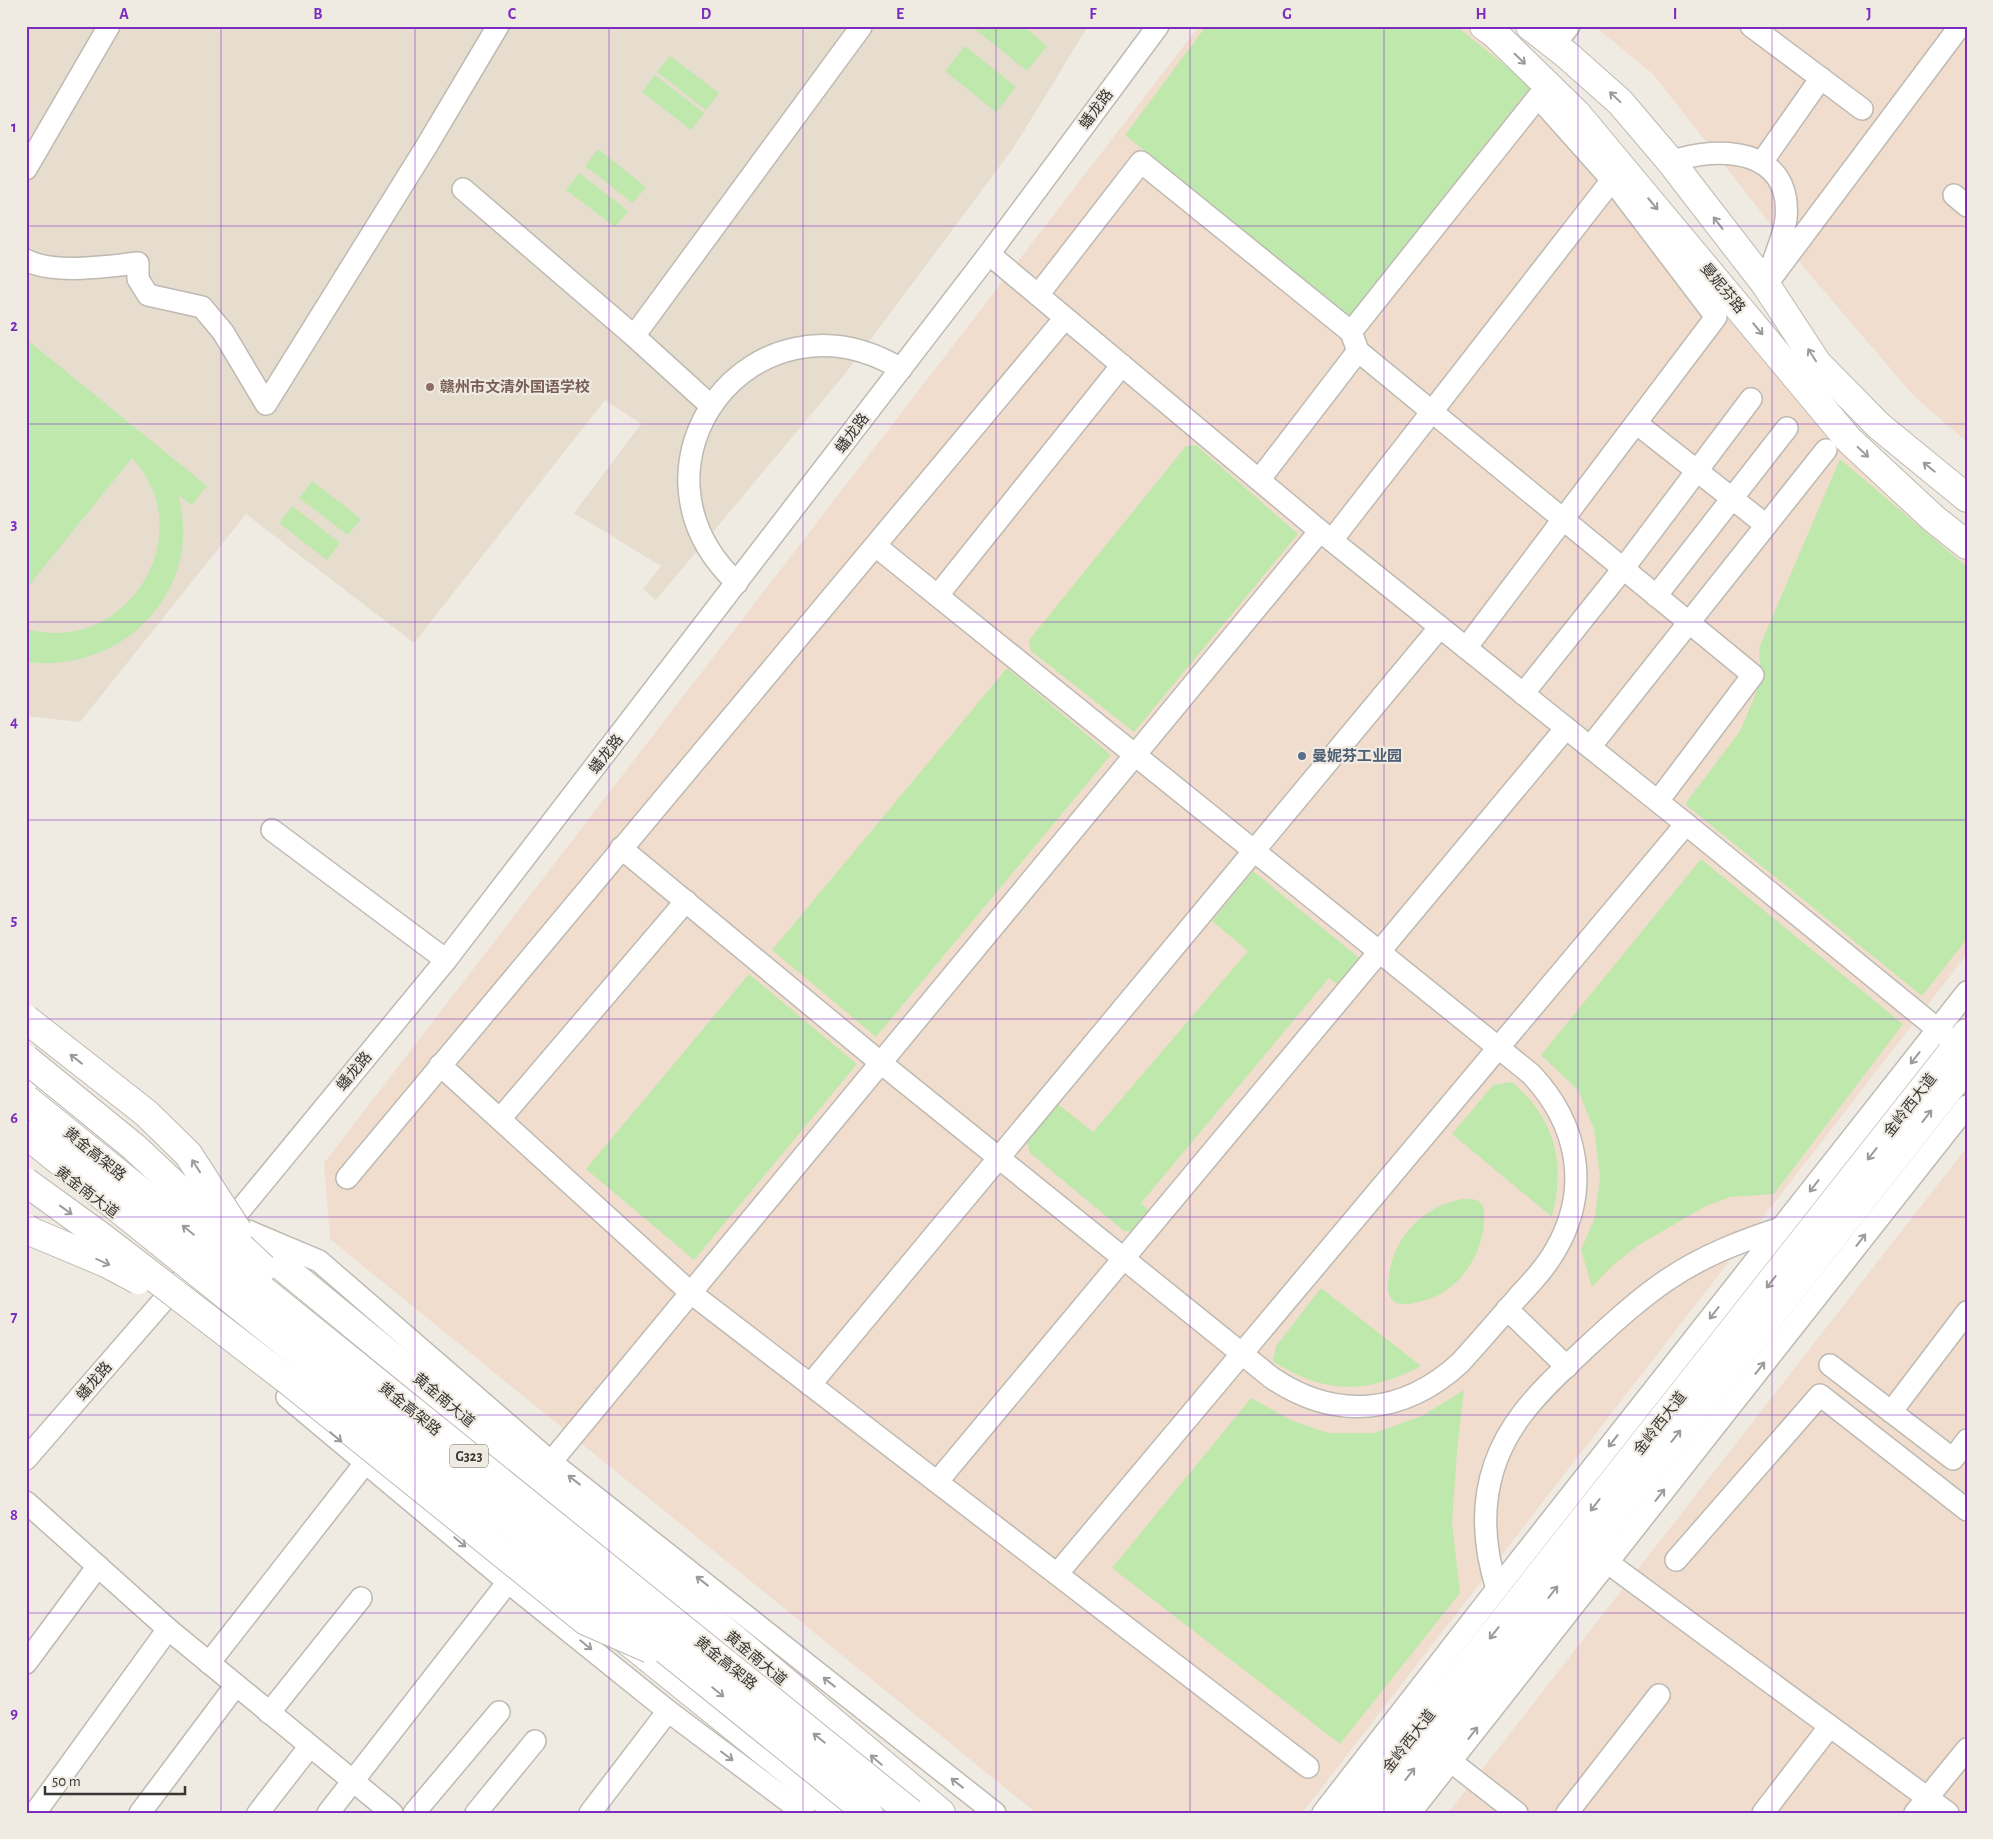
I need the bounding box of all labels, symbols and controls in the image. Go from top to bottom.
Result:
text: A [119,6,129,22]
text: B [313,6,323,22]
text: C [508,6,517,22]
text: D [701,6,712,22]
text: E [896,6,904,22]
text: F [1089,6,1097,22]
text: G [1282,6,1292,22]
text: H [1475,6,1487,22]
text: I [1673,6,1677,22]
text: J [1866,6,1872,22]
one-way arrow [1514,53,1527,65]
street label: 蟠龙路 [1075,86,1116,132]
one-way arrow [1608,92,1621,103]
text: 1 [11,119,17,135]
one-way arrow [1648,198,1659,211]
one-way arrow [1713,216,1723,230]
street label: 曼妮芬路 [1698,259,1749,316]
text: 2 [10,318,18,334]
one-way arrow [1752,322,1763,335]
one-way arrow [1807,348,1817,362]
place label: 赣州市文清外国语学校 [440,378,590,395]
marker: 赣州市文清外国语学校 [424,381,436,393]
street label: 蟠龙路 [831,410,872,456]
one-way arrow [1857,447,1870,458]
one-way arrow [1923,462,1936,473]
text: 3 [11,516,18,532]
text: 4 [10,714,18,730]
street label: 蟠龙路 [585,731,626,777]
place label: 曼妮芬工业园 [1312,747,1402,764]
marker: 曼妮芬工业园 [1296,750,1308,762]
text: 5 [11,912,18,928]
street label: 蟠龙路 [333,1048,375,1093]
one-way arrow [1909,1051,1920,1064]
one-way arrow [69,1053,82,1064]
street label: 金岭西大道 [1880,1070,1939,1139]
text: 6 [10,1110,18,1126]
one-way arrow [1922,1110,1933,1123]
street label: 黄金高架路 [61,1124,129,1184]
one-way arrow [1866,1147,1877,1160]
one-way arrow [191,1160,201,1174]
street label: 黄金南大道 [52,1163,122,1221]
one-way arrow [1809,1179,1820,1192]
one-way arrow [59,1205,72,1216]
one-way arrow [182,1224,195,1235]
one-way arrow [1855,1234,1866,1247]
one-way arrow [95,1258,110,1267]
one-way arrow [1766,1275,1776,1289]
one-way arrow [1708,1307,1719,1320]
text: 7 [11,1309,18,1325]
street label: 蟠龙路 [72,1358,115,1403]
one-way arrow [1755,1362,1766,1375]
street label: 黄金南大道 [410,1370,478,1430]
street label: 黄金高架路 [376,1379,444,1439]
street label: 金岭西大道 [1630,1388,1689,1457]
one-way arrow [1670,1430,1681,1443]
one-way arrow [329,1432,342,1443]
one-way arrow [1608,1434,1618,1448]
road number: G323 [450,1444,488,1468]
one-way arrow [568,1475,581,1486]
one-way arrow [1654,1489,1665,1502]
one-way arrow [1589,1499,1600,1512]
text: 8 [10,1507,18,1523]
one-way arrow [453,1536,466,1547]
one-way arrow [695,1576,709,1586]
one-way arrow [1548,1585,1559,1598]
one-way arrow [1489,1626,1499,1640]
street label: 黄金南大道 [722,1628,790,1688]
street label: 黄金高架路 [692,1633,760,1693]
one-way arrow [579,1639,592,1650]
one-way arrow [823,1676,836,1687]
one-way arrow [711,1686,724,1697]
text: 9 [10,1705,18,1721]
street label: 金岭西大道 [1379,1706,1438,1775]
one-way arrow [1467,1727,1478,1740]
one-way arrow [812,1733,825,1744]
one-way arrow [720,1750,734,1761]
one-way arrow [870,1754,883,1765]
scale bar [45,1764,185,1796]
one-way arrow [1404,1768,1415,1781]
text: 50 m [52,1774,81,1789]
one-way arrow [951,1777,964,1788]

